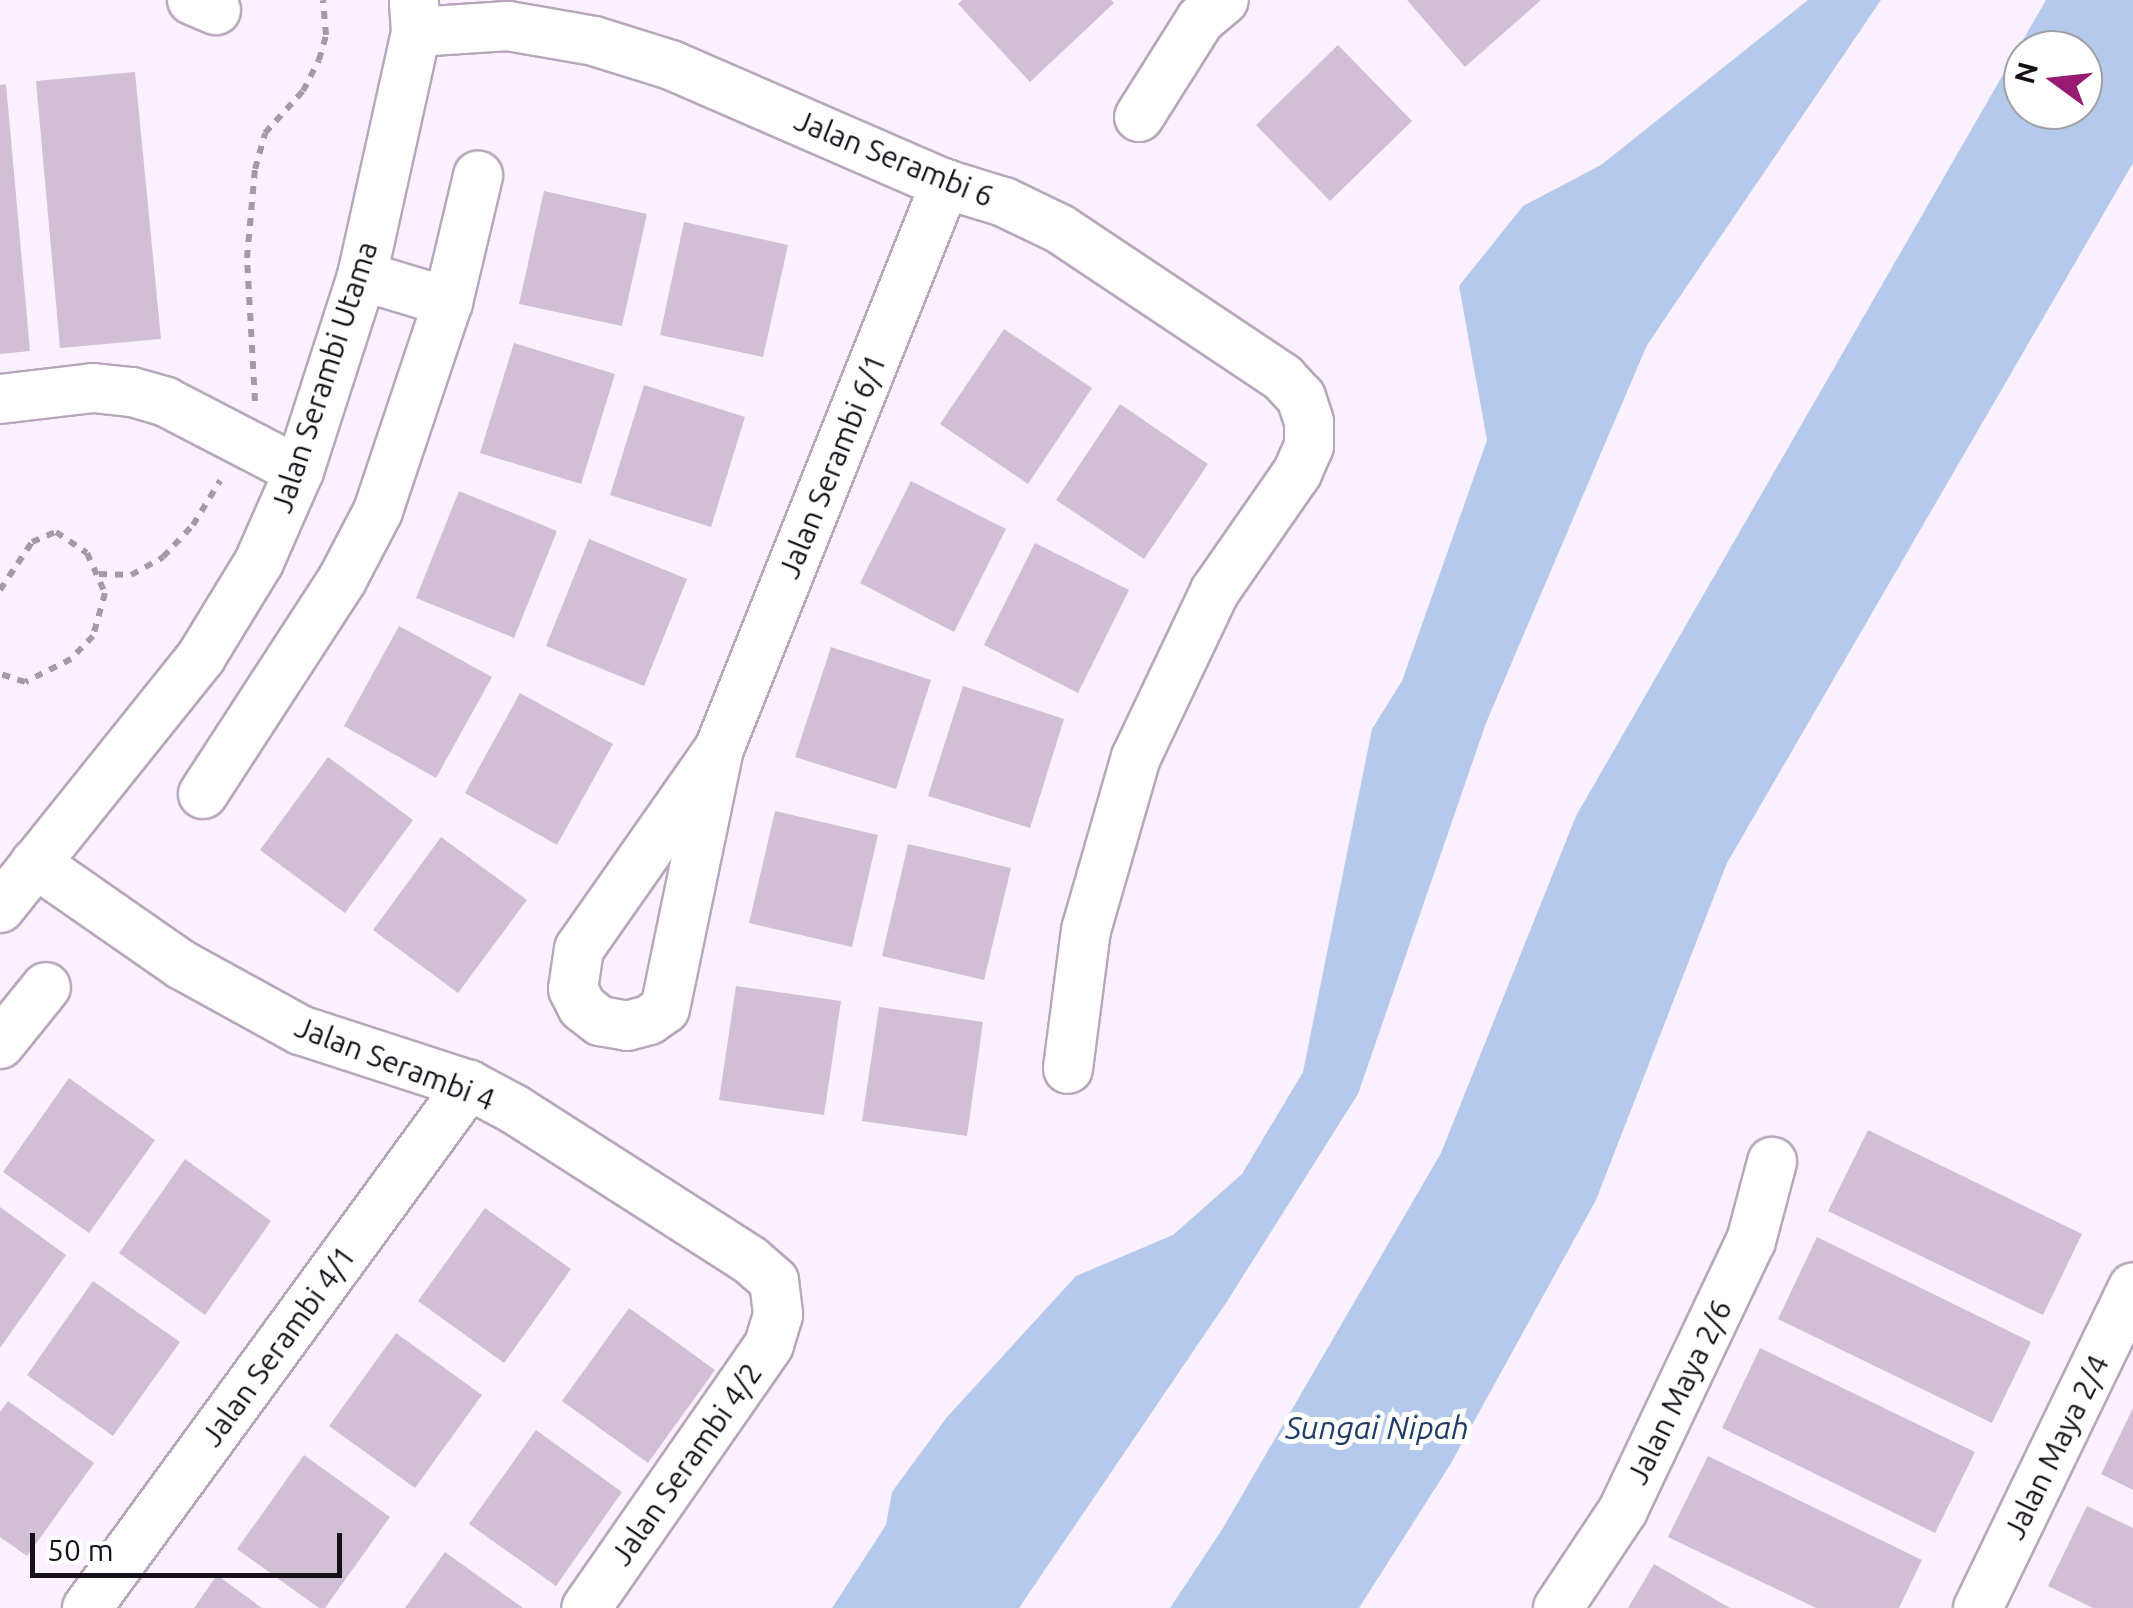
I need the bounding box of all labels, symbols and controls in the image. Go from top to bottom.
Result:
north arrow [2003,30,2103,130]
text: N [2008,59,2043,87]
street label: Jalan Serambi 6 [789,102,999,214]
street label: Jalan Serambi Utama [263,237,385,517]
street label: Jalan Serambi 6/1 [771,348,893,584]
street label: Jalan Serambi 4 [290,1008,500,1118]
street label: Jalan Serambi 4/1 [193,1239,363,1453]
street label: Jalan Maya 2/6 [1619,1294,1739,1490]
street label: Jalan Maya 2/4 [1996,1349,2116,1545]
street label: Jalan Serambi 4/2 [603,1356,769,1572]
water label: Sungai Nipah [1285,1408,1469,1446]
scale bar [35,1513,348,1575]
text: 50 m [47,1533,114,1567]

